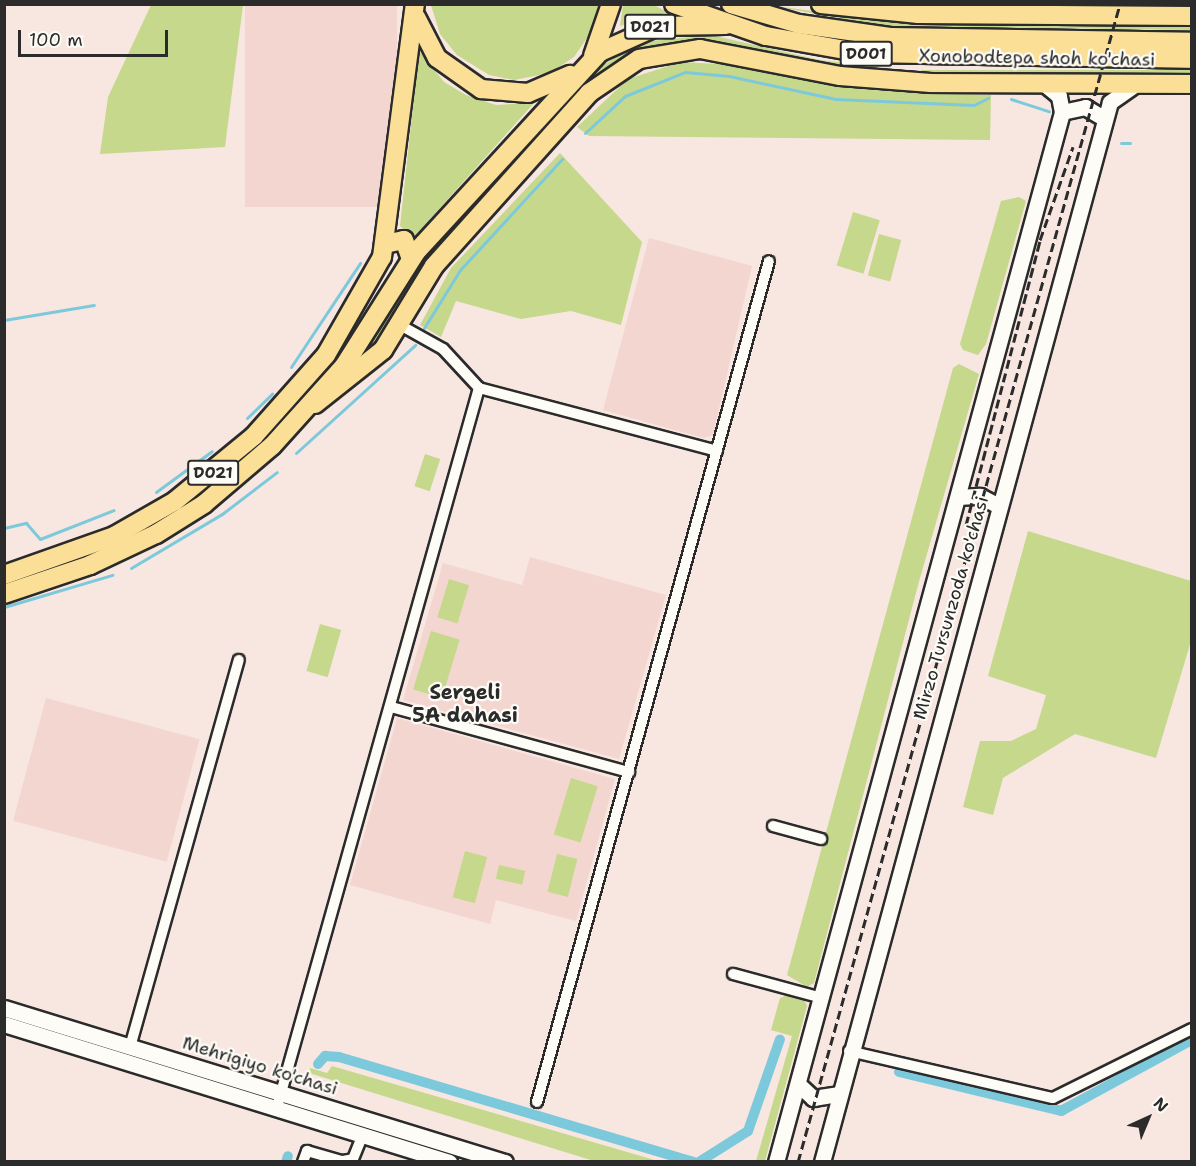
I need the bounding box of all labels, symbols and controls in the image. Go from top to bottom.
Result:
road number: D021 [623,14,677,40]
scale bar [21,18,171,56]
text: 100 m [29,28,83,52]
road number: D001 [839,41,893,67]
street label: Xonobodtepa shoh ko'chasi [919,45,1155,71]
road number: D021 [186,460,240,486]
street label: Mirzo Tursunzoda ko'chasi [909,494,993,722]
district label: Sergeli 5A dahasi [412,680,518,727]
street label: Mehrigiyo ko'chasi [180,1032,340,1100]
north arrow [1118,1088,1178,1148]
text: N [1149,1093,1173,1117]

